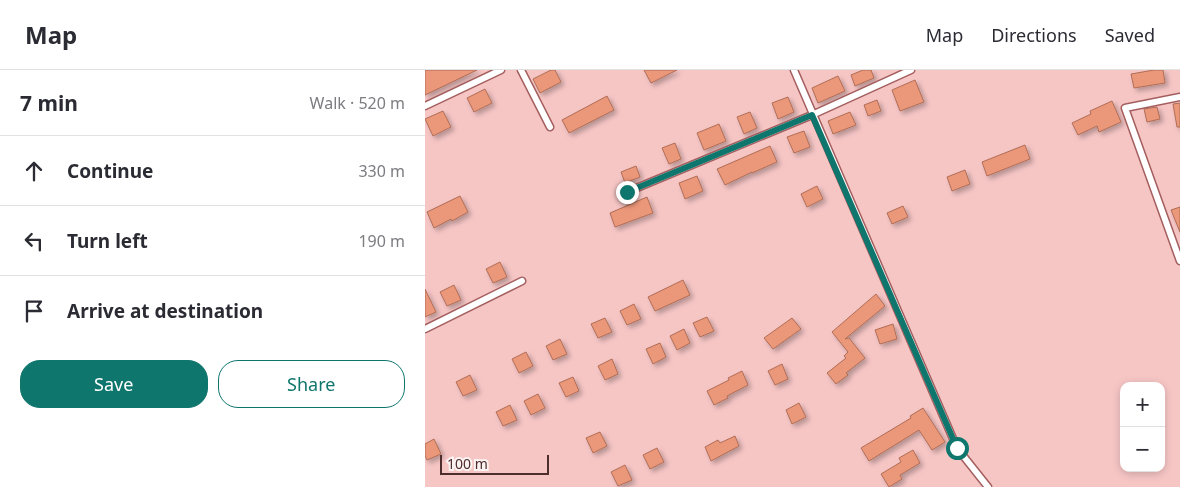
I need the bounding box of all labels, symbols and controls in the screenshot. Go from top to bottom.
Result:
text: Map [25,18,77,51]
text: Map [926,23,963,47]
text: Directions [991,23,1077,47]
text: Saved [1105,23,1155,47]
text: 7 min [20,89,78,117]
text: Walk · 520 m [310,92,405,114]
icon: ahead [20,157,48,185]
text: Continue [67,158,153,184]
text: 330 m [358,160,405,182]
route end [616,181,639,204]
icon: left [20,227,48,255]
text: Turn left [67,228,148,254]
text: 190 m [358,230,405,252]
icon: arrive [20,297,48,325]
text: Arrive at destination [67,298,263,324]
button: Save [20,360,208,408]
button: Share [218,360,405,408]
map controls [1120,382,1165,472]
button: + [1120,382,1165,427]
button: − [1120,427,1165,472]
route start [946,437,969,460]
scale bar [440,452,549,475]
text: 100 m [447,454,488,473]

